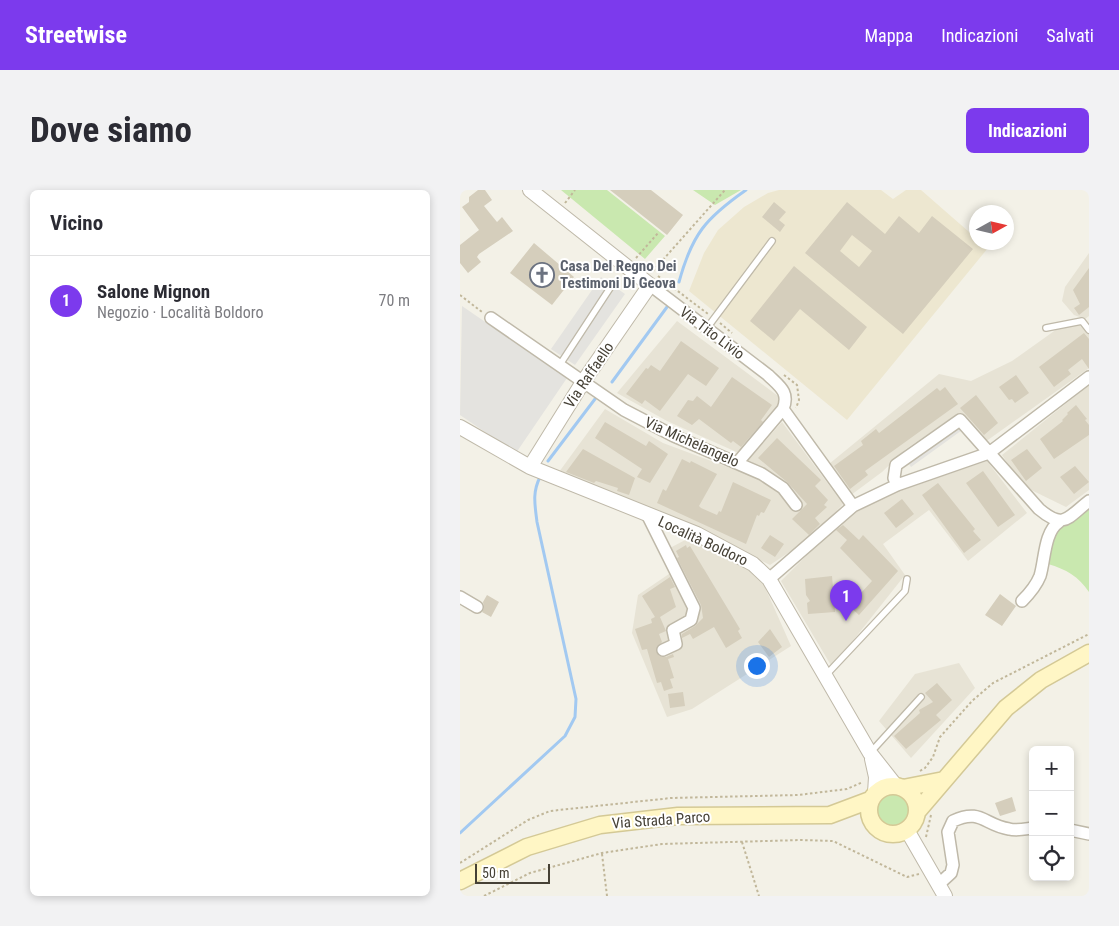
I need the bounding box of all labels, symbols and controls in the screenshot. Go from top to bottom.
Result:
text: Streetwise [25,21,127,49]
text: Mappa [865,25,913,46]
text: Indicazioni [941,25,1018,46]
text: Salvati [1046,25,1094,46]
button: Indicazioni [966,108,1089,153]
text: Dove siamo [30,110,192,151]
north arrow [969,205,1014,250]
text: Vicino [50,211,103,235]
place label: Casa Del Regno Dei Testimoni Di Geova [560,257,677,292]
church icon: Casa Del Regno Dei Testimoni Di Geova [529,262,555,288]
text: Salone Mignon [97,280,210,303]
text: 1 [62,291,70,310]
text: 70 m [378,291,410,310]
text: Negozio · Località Boldoro [97,303,263,322]
street label: Via Tito Livio [676,303,748,363]
street label: Via Raffaello [560,339,618,411]
street label: Via Michelangelo [642,413,742,471]
street label: Località Boldoro [655,512,751,570]
pin: 1 [830,580,862,621]
your location [744,653,770,679]
map controls [1029,746,1074,881]
button: + [1029,746,1074,791]
button: − [1029,791,1074,836]
street label: Via Strada Parco [611,808,711,832]
button: locate [1029,836,1074,881]
scale bar [475,861,550,884]
text: 50 m [482,865,510,881]

